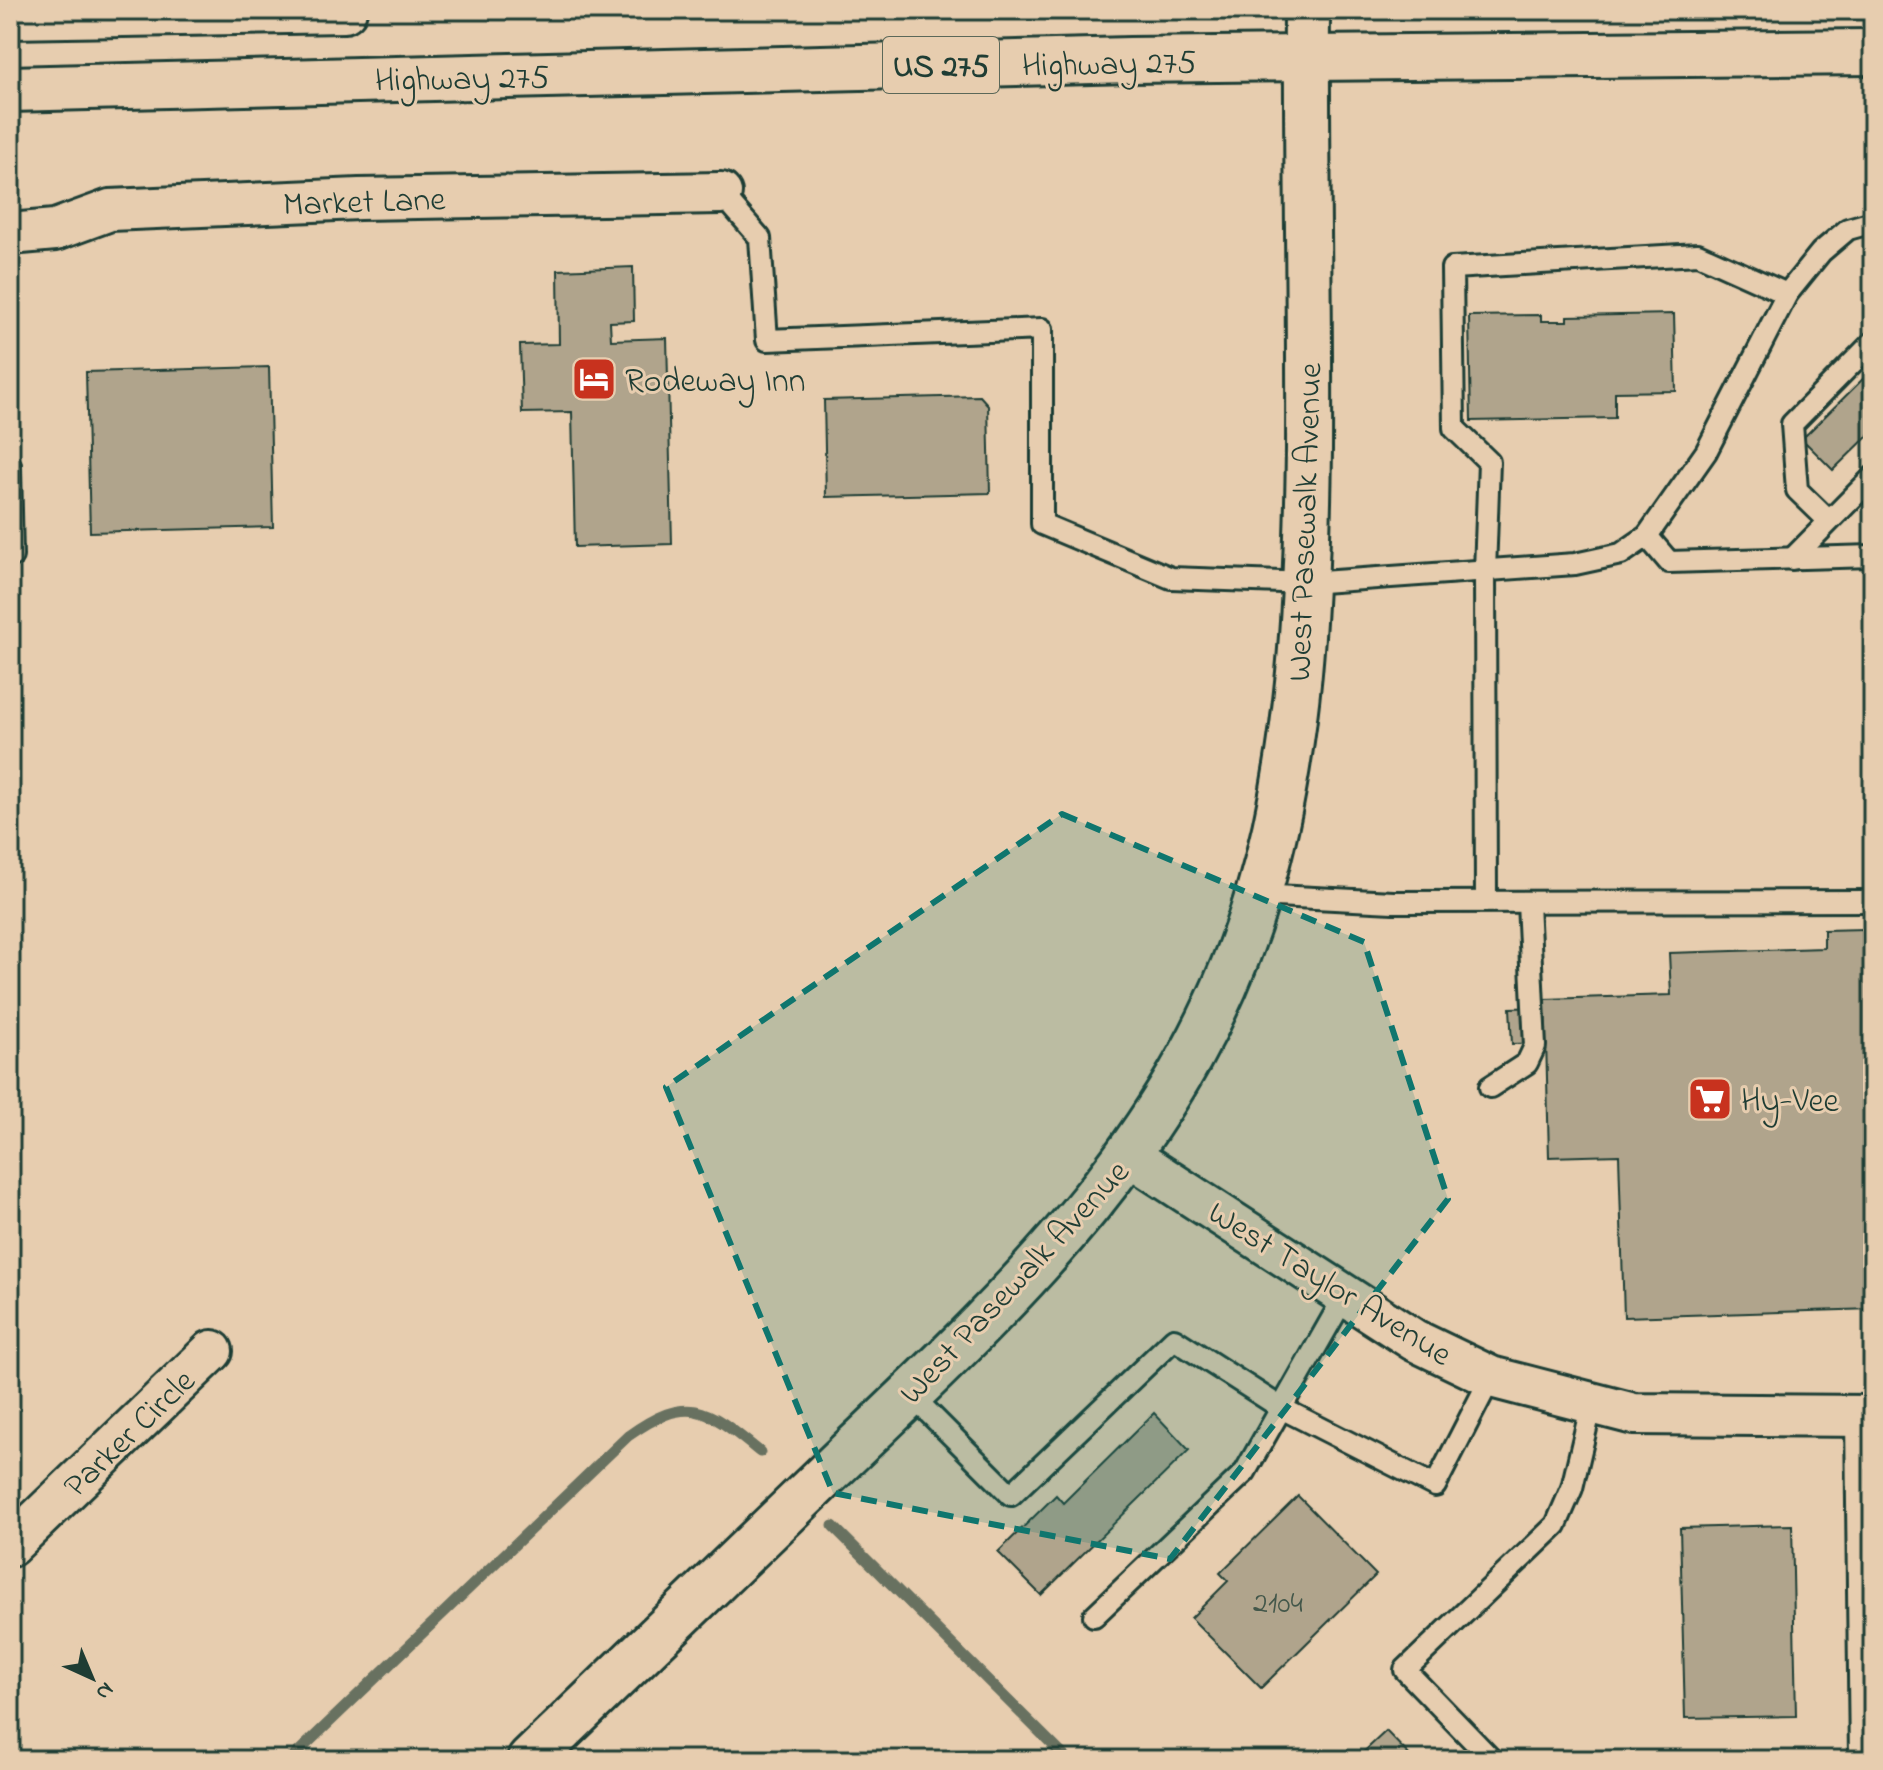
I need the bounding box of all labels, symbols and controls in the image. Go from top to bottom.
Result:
road number: US 275 [883,37,999,93]
street label: Highway 275 [1021,39,1197,93]
street label: Highway 275 [374,54,550,108]
street label: Market Lane [282,176,447,232]
hotel icon: Rodeway Inn [570,355,618,403]
place label: Rodeway Inn [625,358,805,408]
street label: West Pasewalk Avenue [1276,361,1338,682]
supermarket icon: Hy-Vee [1686,1075,1734,1123]
place label: Hy-Vee [1741,1078,1840,1128]
street label: West Pasewalk Avenue [889,1150,1143,1417]
street label: West Taylor Avenue [1197,1190,1461,1381]
street label: Parker Circle [53,1358,209,1511]
house number: 2104 [1253,1583,1303,1627]
north arrow [52,1638,132,1718]
text: N [87,1674,120,1707]

